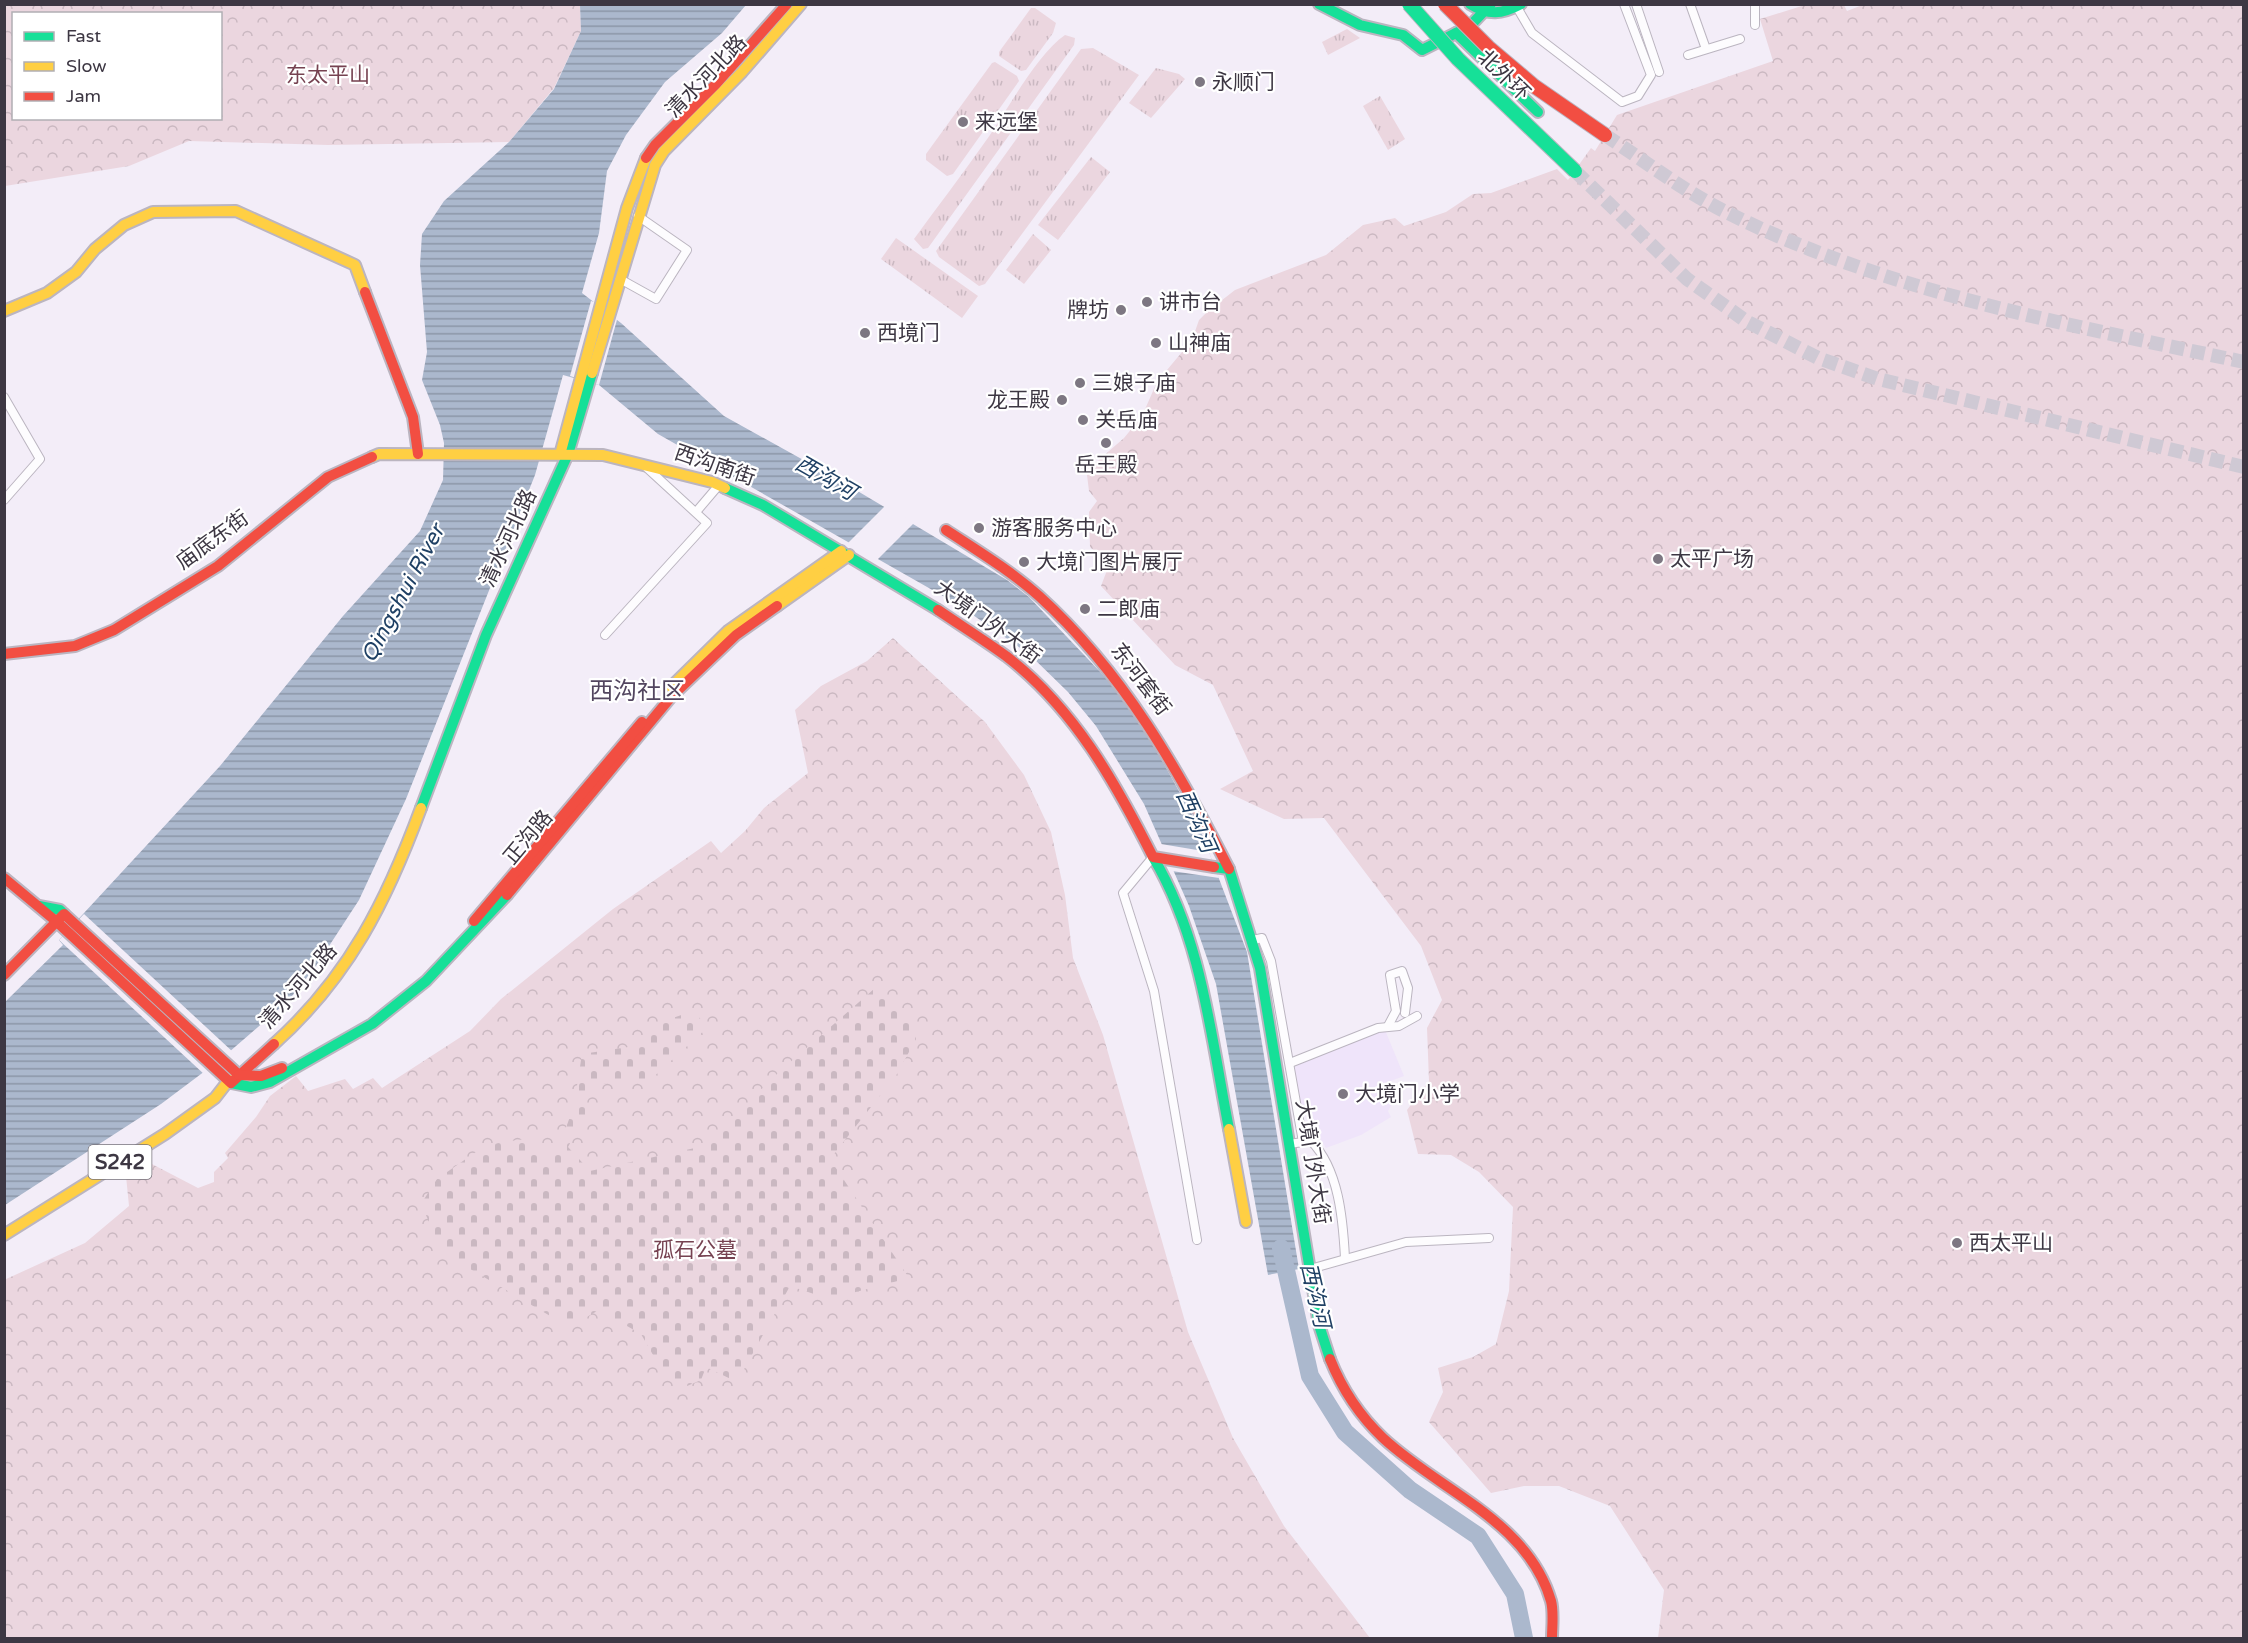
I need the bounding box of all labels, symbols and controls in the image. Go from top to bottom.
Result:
legend [12,12,222,120]
text: Fast [66,25,101,47]
street label: 清水河北路 [661,30,752,123]
street label: 北外环 [1472,44,1535,106]
text: Slow [66,55,107,77]
park label: 东太平山 [286,63,370,88]
place label: 永顺门 [1212,70,1275,95]
marker: 永顺门 [1193,75,1207,89]
text: Jam [66,85,101,107]
place label: 来远堡 [975,110,1038,135]
marker: 来远堡 [956,115,970,129]
place label: 讲市台 [1159,290,1222,315]
marker: 讲市台 [1140,295,1154,309]
place label: 牌坊 [1067,298,1109,323]
marker: 牌坊 [1114,303,1128,317]
place label: 西境门 [877,321,940,346]
marker: 西境门 [858,326,872,340]
place label: 山神庙 [1168,331,1231,356]
marker: 山神庙 [1149,336,1163,350]
place label: 三娘子庙 [1092,371,1176,396]
marker: 三娘子庙 [1073,376,1087,390]
place label: 龙王殿 [987,388,1050,413]
marker: 龙王殿 [1055,393,1069,407]
place label: 关岳庙 [1095,408,1158,433]
marker: 关岳庙 [1076,413,1090,427]
marker: 岳王殿 [1099,436,1113,450]
street label: 西沟南街 [671,440,759,491]
water label: 西沟河 [790,450,864,508]
place label: 岳王殿 [1075,453,1138,478]
street label: 清水河北路 [475,485,542,591]
street label: 庙底东街 [171,506,254,575]
place label: 游客服务中心 [991,516,1117,541]
water label: Qingshui River [356,518,451,667]
marker: 游客服务中心 [972,521,986,535]
place label: 太平广场 [1670,547,1754,572]
place label: 大境门图片展厅 [1036,550,1183,575]
marker: 太平广场 [1651,552,1665,566]
marker: 大境门图片展厅 [1017,555,1031,569]
street label: 大境门外大街 [929,575,1046,670]
place label: 二郎庙 [1097,597,1160,622]
marker: 二郎庙 [1078,602,1092,616]
street label: 东河套街 [1105,638,1176,720]
district label: 西沟社区 [589,677,685,706]
water label: 西沟河 [1171,786,1223,860]
street label: 正沟路 [499,805,558,869]
street label: 清水河北路 [255,939,342,1034]
place label: 大境门小学 [1355,1082,1460,1107]
marker: 大境门小学 [1336,1087,1350,1101]
street label: 大境门外大街 [1290,1098,1335,1226]
road number: S242 [88,1145,152,1179]
place label: 西太平山 [1969,1231,2053,1256]
marker: 西太平山 [1950,1236,1964,1250]
park label: 孤石公墓 [653,1238,737,1263]
water label: 西沟河 [1295,1260,1336,1334]

